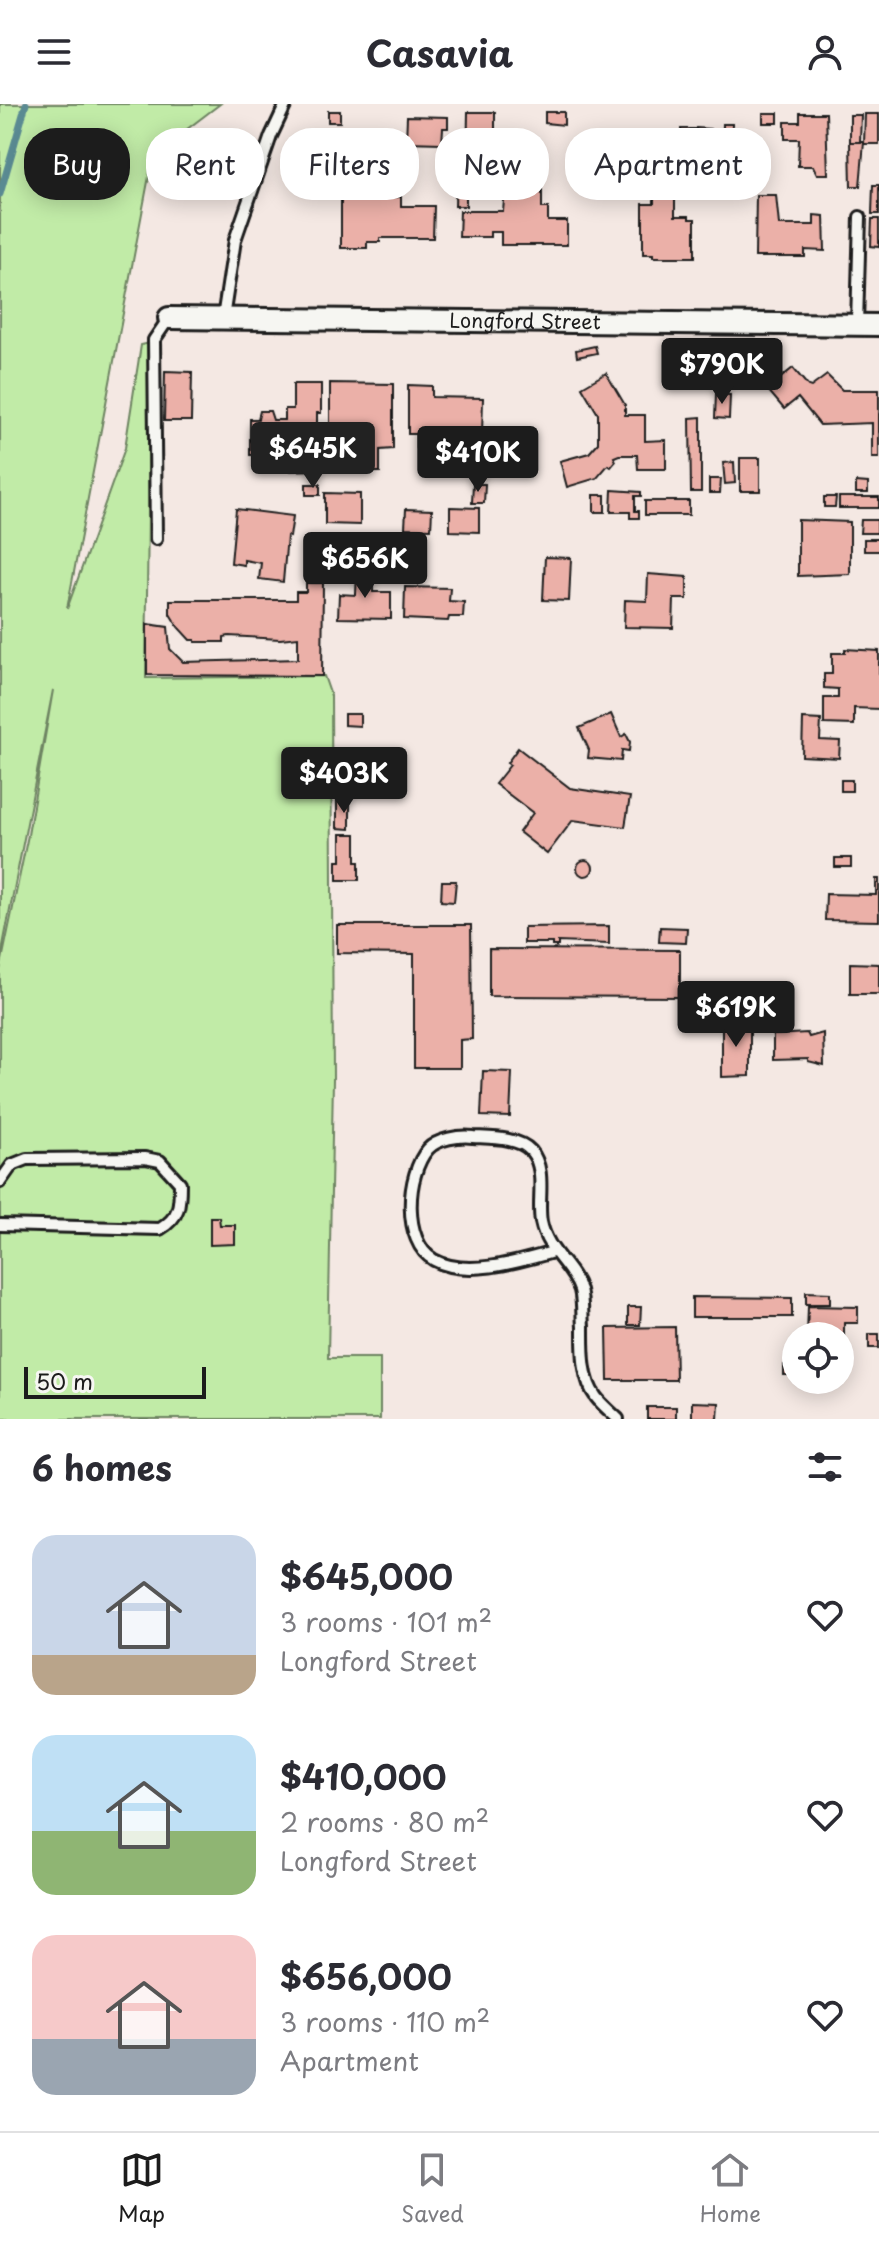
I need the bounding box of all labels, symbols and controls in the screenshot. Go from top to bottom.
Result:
text: Casavia [366,25,513,79]
icon: menu [32,30,76,74]
icon: person [803,30,847,74]
chip: Buy [24,128,130,200]
chip: Rent [146,128,264,200]
chip: Filters [280,128,419,200]
chip: New [435,128,549,200]
chip: Apartment [565,128,771,200]
street label: Longford Street [449,305,601,336]
pin: $790K [666,338,778,406]
text: $790K [679,344,765,383]
pin: $645K [257,422,369,490]
pin: $410K [422,426,534,494]
text: $645K [269,428,357,467]
text: $410K [435,432,521,471]
pin: $656K [309,532,421,600]
text: $656K [321,538,409,577]
pin: $403K [288,747,400,815]
text: $403K [299,753,389,792]
pin: $619K [680,981,792,1049]
text: $619K [696,987,776,1026]
map controls [782,1322,854,1394]
button: locate [782,1322,854,1394]
scale bar [24,1363,206,1399]
text: 50 m [36,1364,93,1397]
text: 6 homes [32,1441,172,1493]
icon: filters [803,1445,847,1489]
text: $645,000 [280,1550,453,1602]
icon: home [96,1567,192,1663]
icon: heart [803,1593,847,1637]
text: 3 rooms · 101 m² [280,1602,492,1641]
text: Longford Street [280,1641,477,1680]
text: $410,000 [280,1750,447,1802]
icon: home [96,1767,192,1863]
icon: heart [803,1793,847,1837]
text: 2 rooms · 80 m² [280,1802,489,1841]
text: Longford Street [280,1841,477,1880]
text: $656,000 [280,1950,452,2002]
icon: home [96,1967,192,2063]
icon: heart [803,1993,847,2037]
text: 3 rooms · 110 m² [280,2002,490,2041]
text: Apartment [280,2041,419,2080]
tab: Map [118,2148,165,2229]
tab: Saved [401,2148,464,2229]
tab: Home [700,2148,761,2229]

